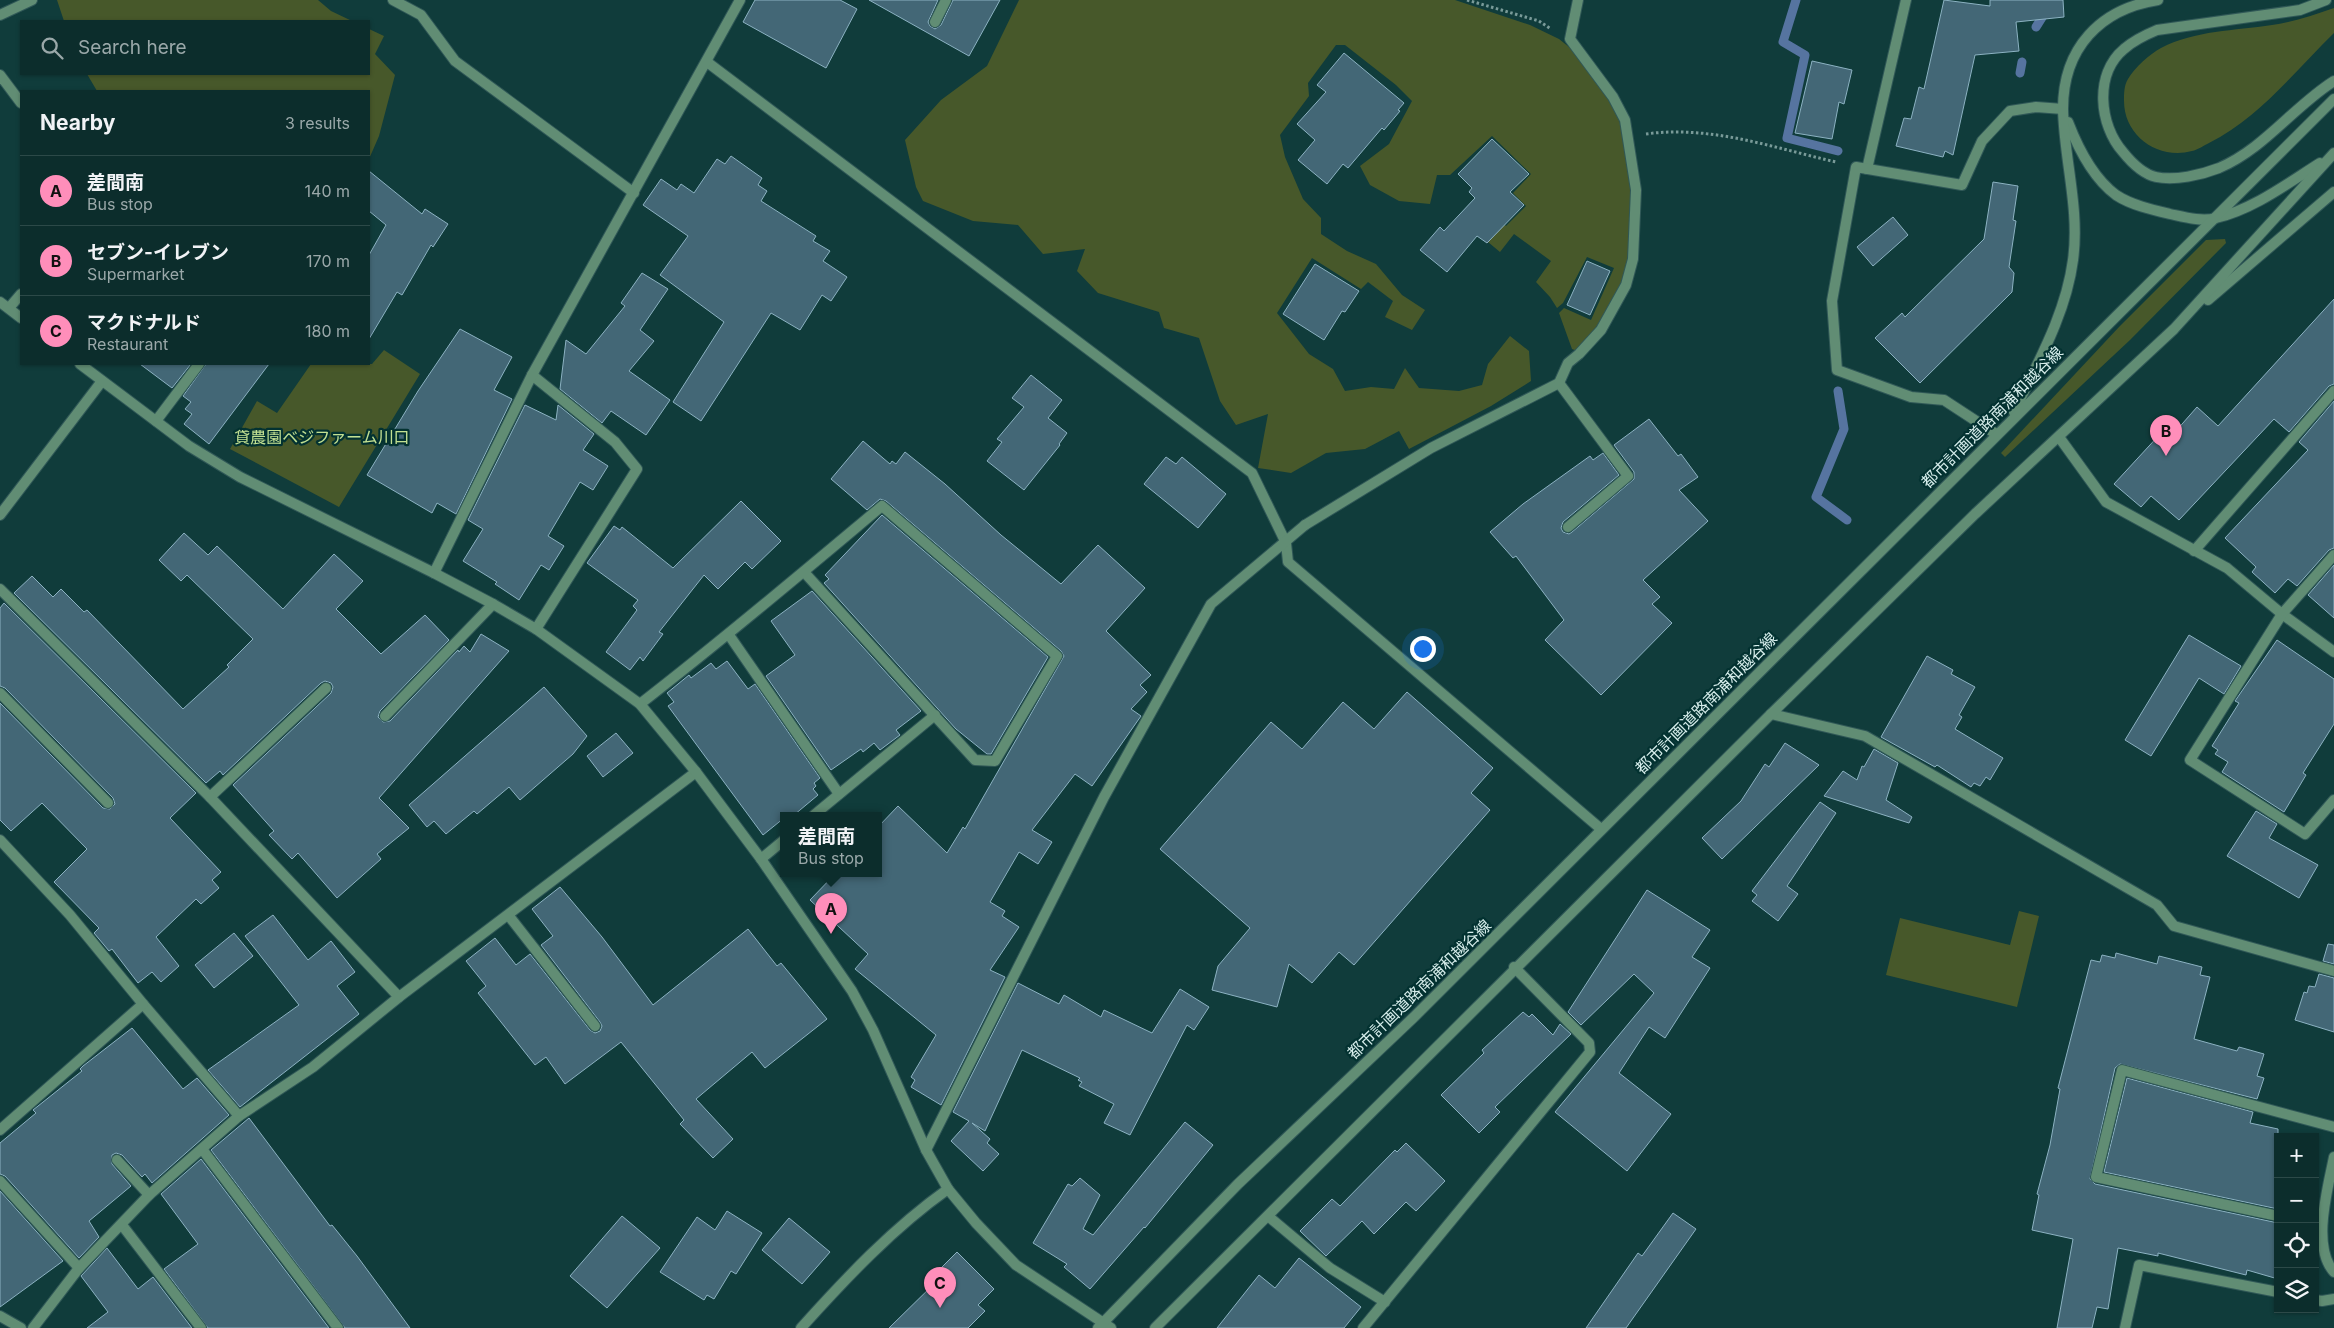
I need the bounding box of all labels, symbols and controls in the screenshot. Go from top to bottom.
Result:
search box [20,20,370,75]
icon: search [38,34,66,62]
text: Search here [78,36,187,59]
text: Nearby [40,110,115,135]
text: 3 results [285,113,350,133]
text: 差間南 [87,171,144,194]
text: A [50,181,62,201]
text: 140 m [305,181,350,201]
text: Bus stop [87,194,153,214]
text: セブン-イレブン [87,241,229,264]
text: B [51,251,61,271]
text: 170 m [306,251,350,271]
text: Supermarket [87,264,184,284]
text: マクドナルド [87,311,201,334]
text: C [50,321,62,341]
text: 180 m [305,321,350,341]
text: Restaurant [87,334,168,354]
street label: 都市計画道路南浦和越谷線 [1917,342,2067,492]
pin: B [2150,415,2182,456]
park label: 貸農園ベジファーム川口 [234,427,410,447]
street label: 都市計画道路南浦和越谷線 [1631,628,1781,778]
your location [1410,636,1436,662]
popup [780,812,882,877]
text: 差間南 [798,825,855,848]
text: Bus stop [798,848,864,868]
pin: A [815,893,847,934]
street label: 都市計画道路南浦和越谷線 [1343,915,1495,1063]
map controls [2274,1133,2319,1313]
button: + [2274,1133,2319,1178]
button: − [2274,1178,2319,1223]
button: locate [2274,1223,2319,1268]
pin: C [924,1267,956,1308]
button: layers [2274,1268,2319,1313]

